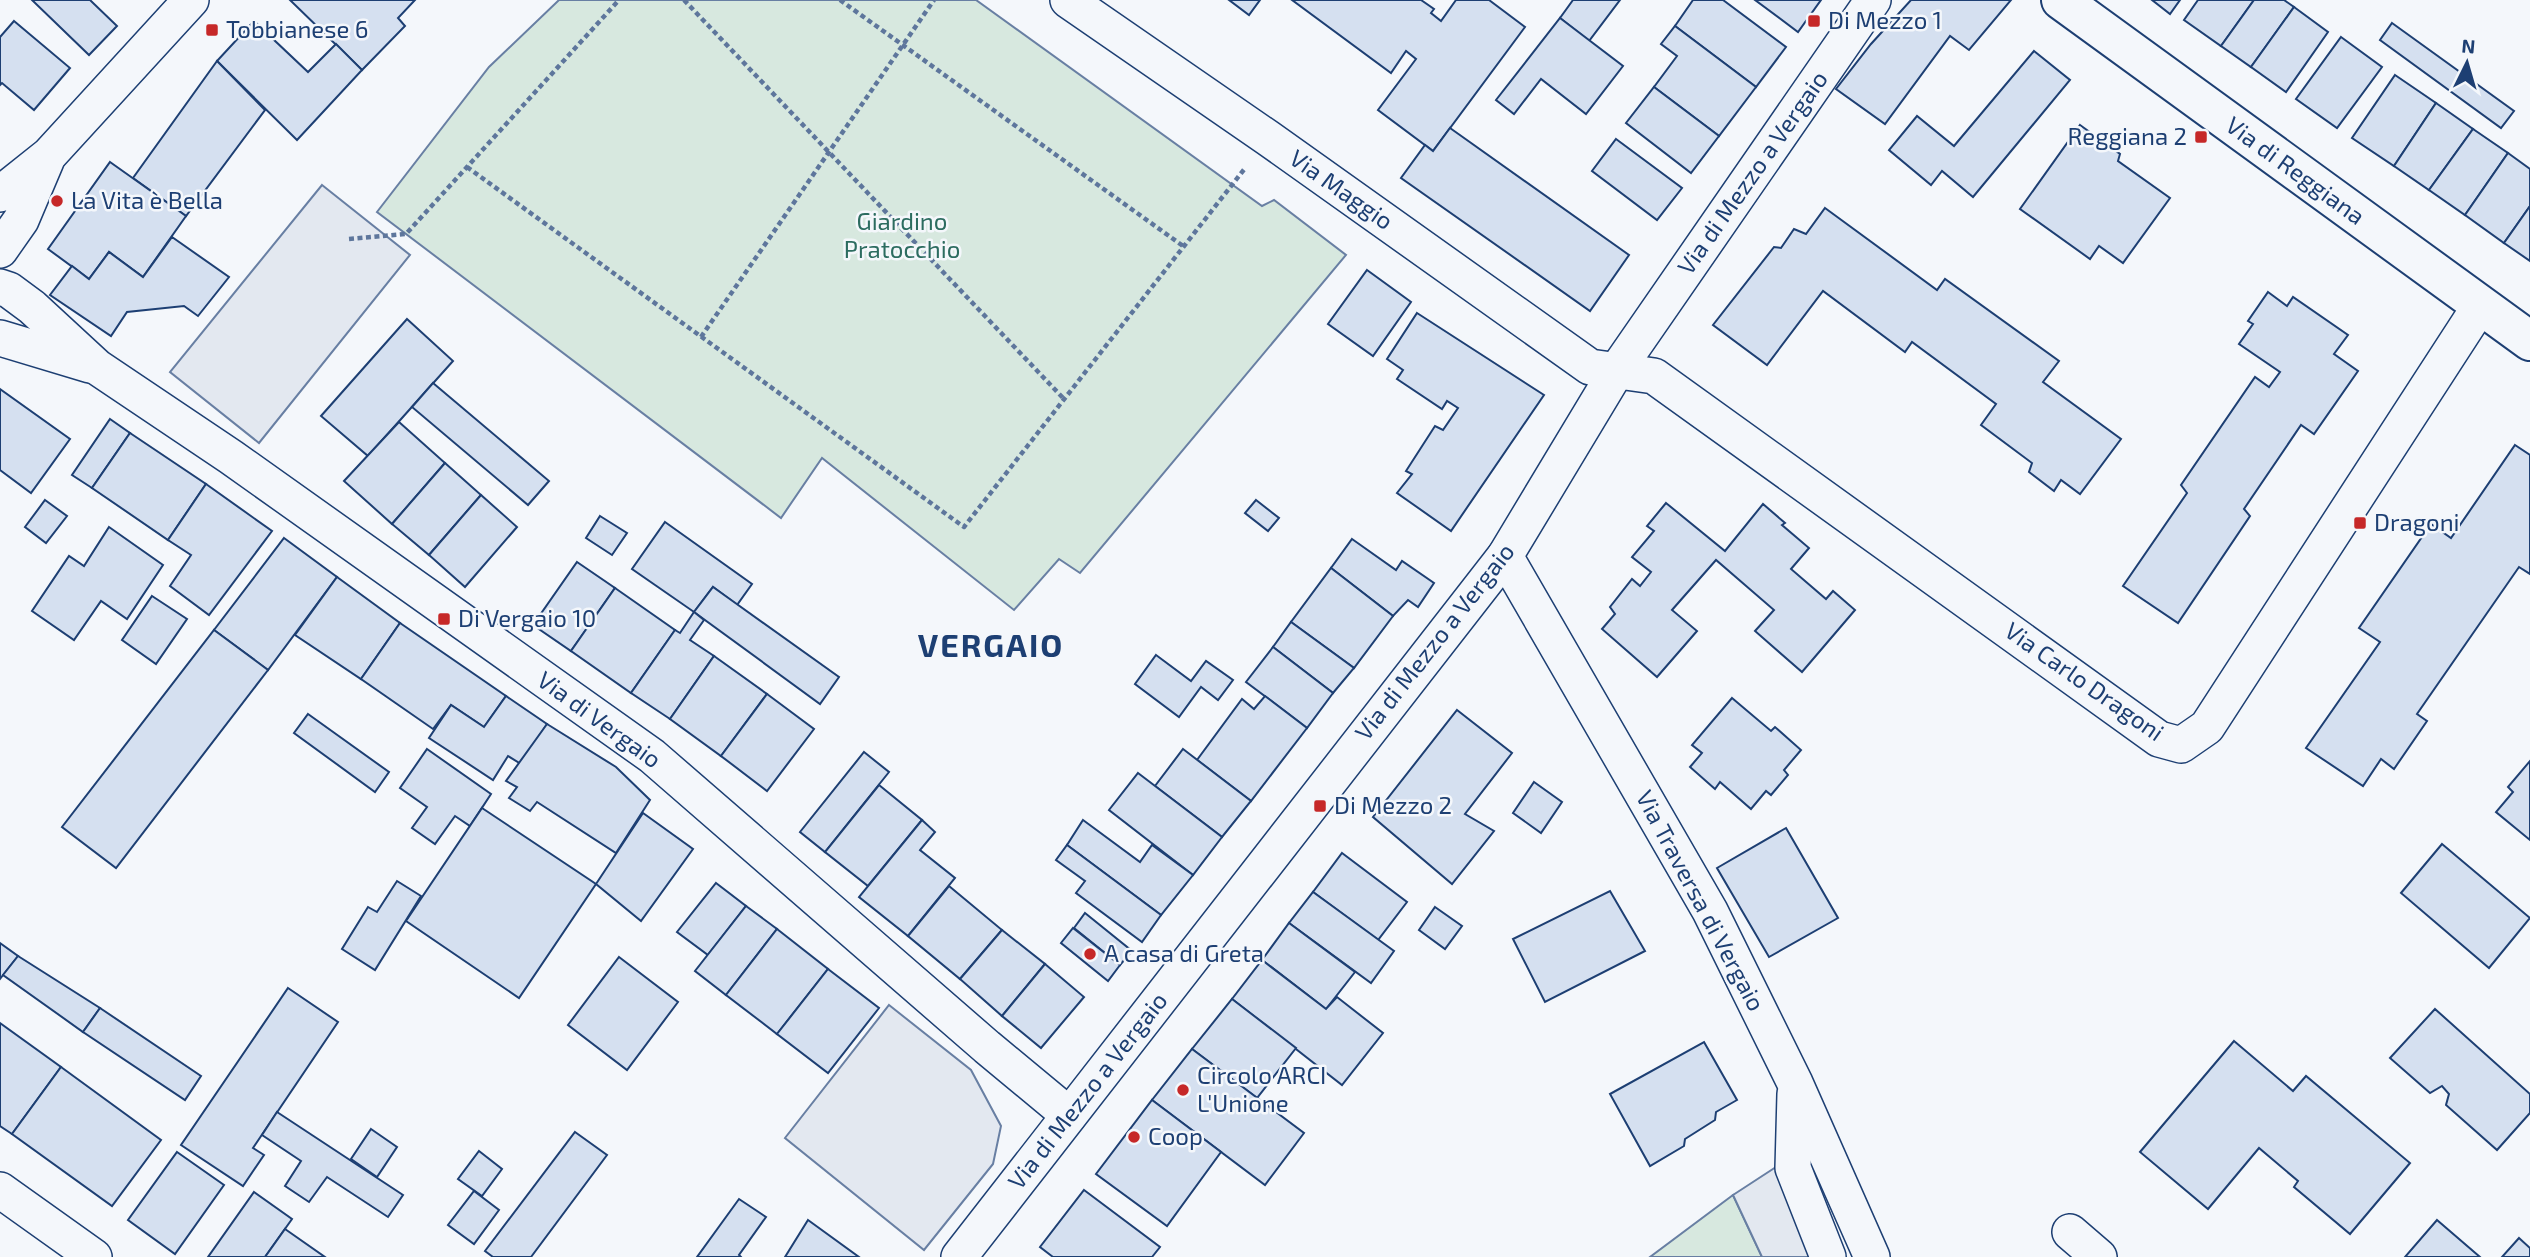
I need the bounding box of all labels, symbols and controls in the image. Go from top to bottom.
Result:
place label: Di Mezzo 1 [1828,5,1942,34]
marker: Di Mezzo 1 [1806,13,1822,29]
place label: Tobbianese 6 [226,14,368,43]
marker: Tobbianese 6 [204,22,220,38]
north arrow [2432,28,2502,98]
text: N [2461,34,2476,58]
street label: Via di Mezzo a Vergaio [1671,65,1833,279]
street label: Via di Reggiana [2221,110,2371,230]
place label: Reggiana 2 [2068,121,2187,150]
marker: Reggiana 2 [2193,129,2209,145]
street label: Via Maggio [1285,143,1399,235]
place label: La Vita è Bella [71,185,223,214]
marker: La Vita è Bella [49,193,65,209]
park label: Giardino Pratocchio [844,206,960,263]
place label: Dragoni [2374,507,2460,536]
marker: Dragoni [2352,515,2368,531]
street label: Via di Mezzo a Vergaio [1348,537,1520,745]
place label: Di Vergaio 10 [458,603,596,632]
marker: Di Vergaio 10 [436,611,452,627]
street label: Via Carlo Dragoni [2000,615,2170,746]
district label: VERGAIO [918,625,1064,663]
street label: Via di Vergaio [532,664,667,773]
street label: Via Traversa di Vergaio [1631,785,1772,1015]
place label: Di Mezzo 2 [1334,790,1452,819]
marker: Di Mezzo 2 [1312,798,1328,814]
place label: A casa di Greta [1104,938,1264,967]
marker: A casa di Greta [1082,946,1098,962]
street label: Via di Mezzo a Vergaio [1001,986,1173,1194]
place label: Circolo ARCI L'Unione [1197,1060,1326,1117]
marker: Circolo ARCI L'Unione [1175,1082,1191,1098]
place label: Coop [1148,1121,1203,1150]
marker: Coop [1126,1129,1142,1145]

